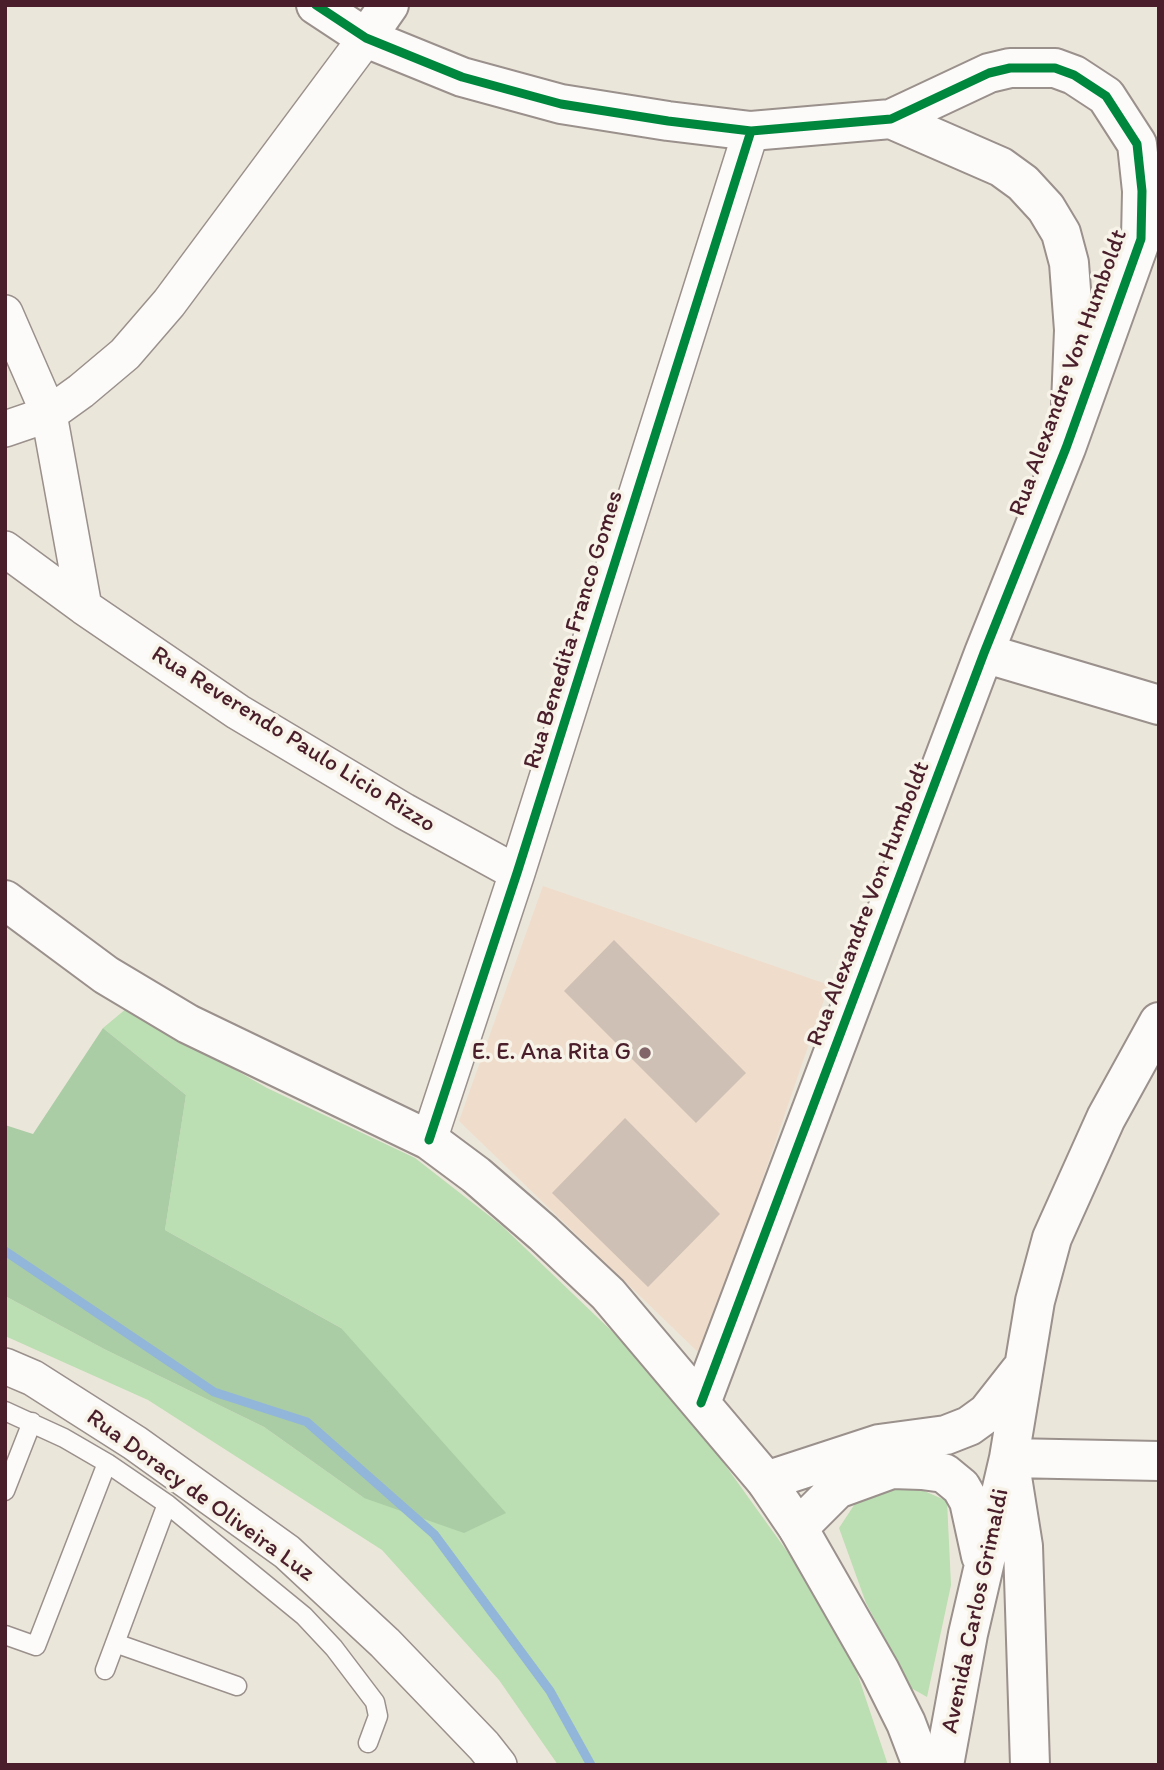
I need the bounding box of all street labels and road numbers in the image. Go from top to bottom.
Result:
street label: Rua Alexandre Von Humboldt [1004,226,1134,520]
street label: Rua Benedita Franco Gomes [518,487,630,773]
street label: Rua Reverendo Paulo Licio Rizzo [146,640,440,840]
street label: Rua Alexandre Von Humboldt [801,758,937,1050]
street label: Rua Doracy de Oliveira Luz [80,1404,320,1588]
street label: Avenida Carlos Grimaldi [936,1486,1016,1736]

